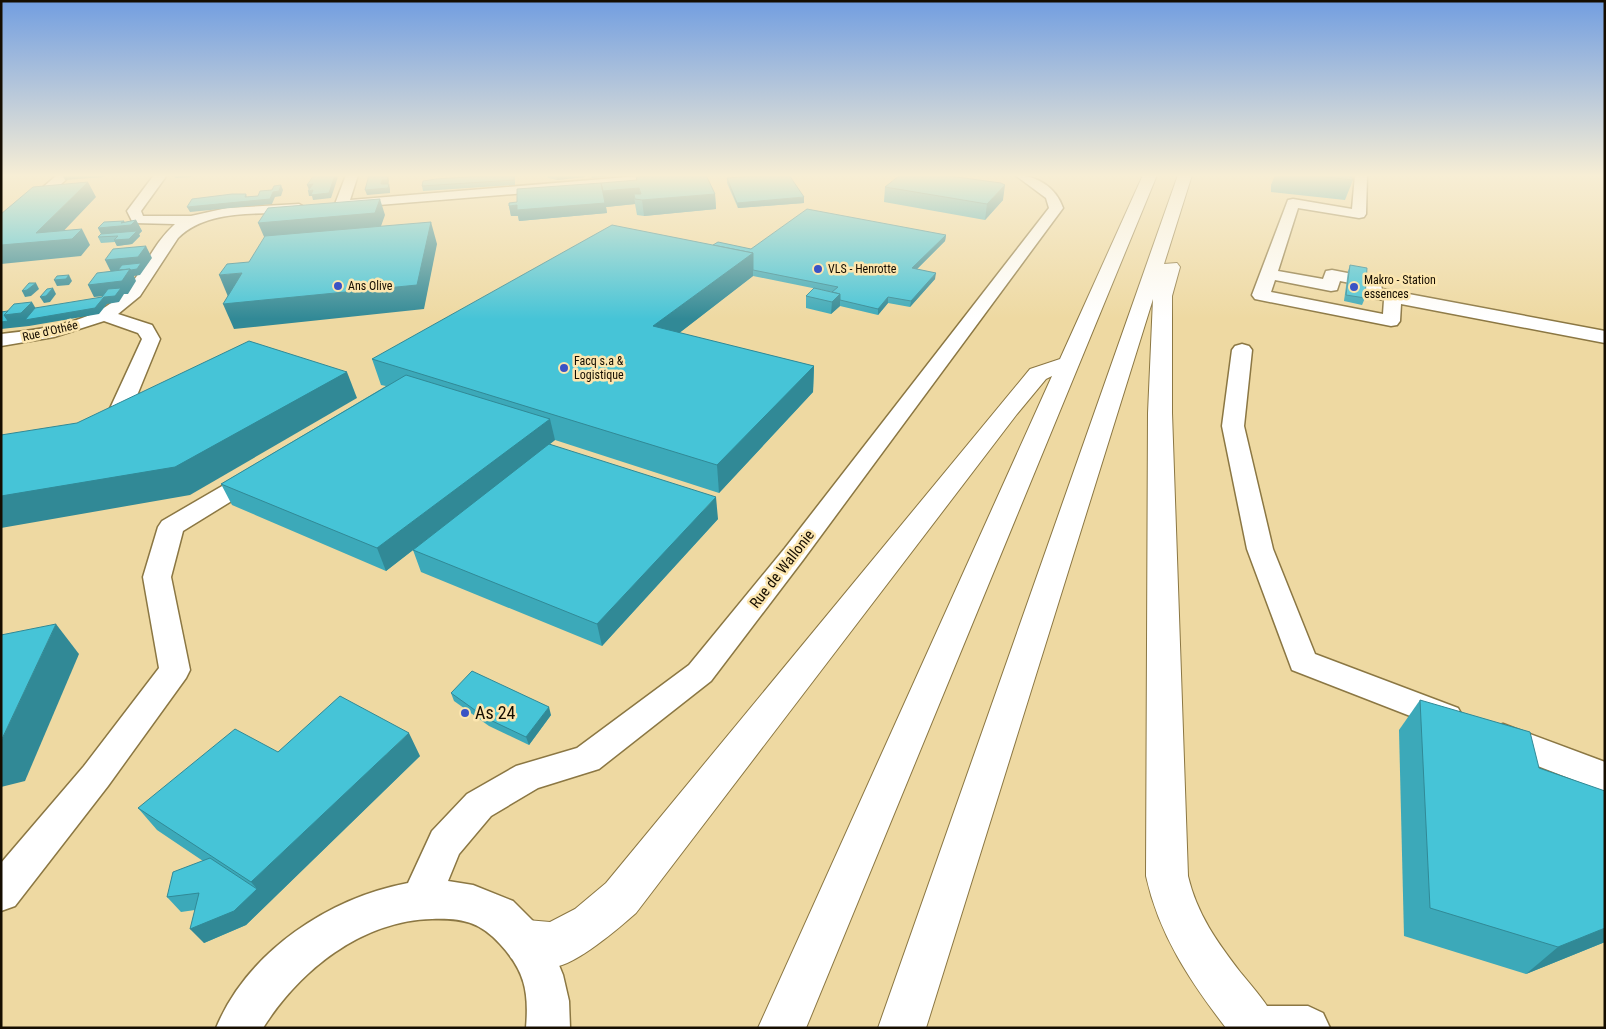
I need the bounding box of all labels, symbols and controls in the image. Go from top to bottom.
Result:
place label: VLS - Henrotte [828,262,897,276]
marker: VLS - Henrotte [812,263,824,275]
place label: Makro - Station essences [1364,273,1436,301]
place label: Ans Olive [348,279,393,293]
marker: Ans Olive [332,280,344,292]
marker: Makro - Station essences [1348,281,1360,293]
street label: Rue d'Othée [21,318,79,344]
place label: Facq s.a & Logistique [574,354,624,382]
marker: Facq s.a & Logistique [558,362,570,374]
street label: Rue de Wallonie [746,526,818,612]
place label: As 24 [475,702,516,723]
marker: As 24 [459,707,471,719]

